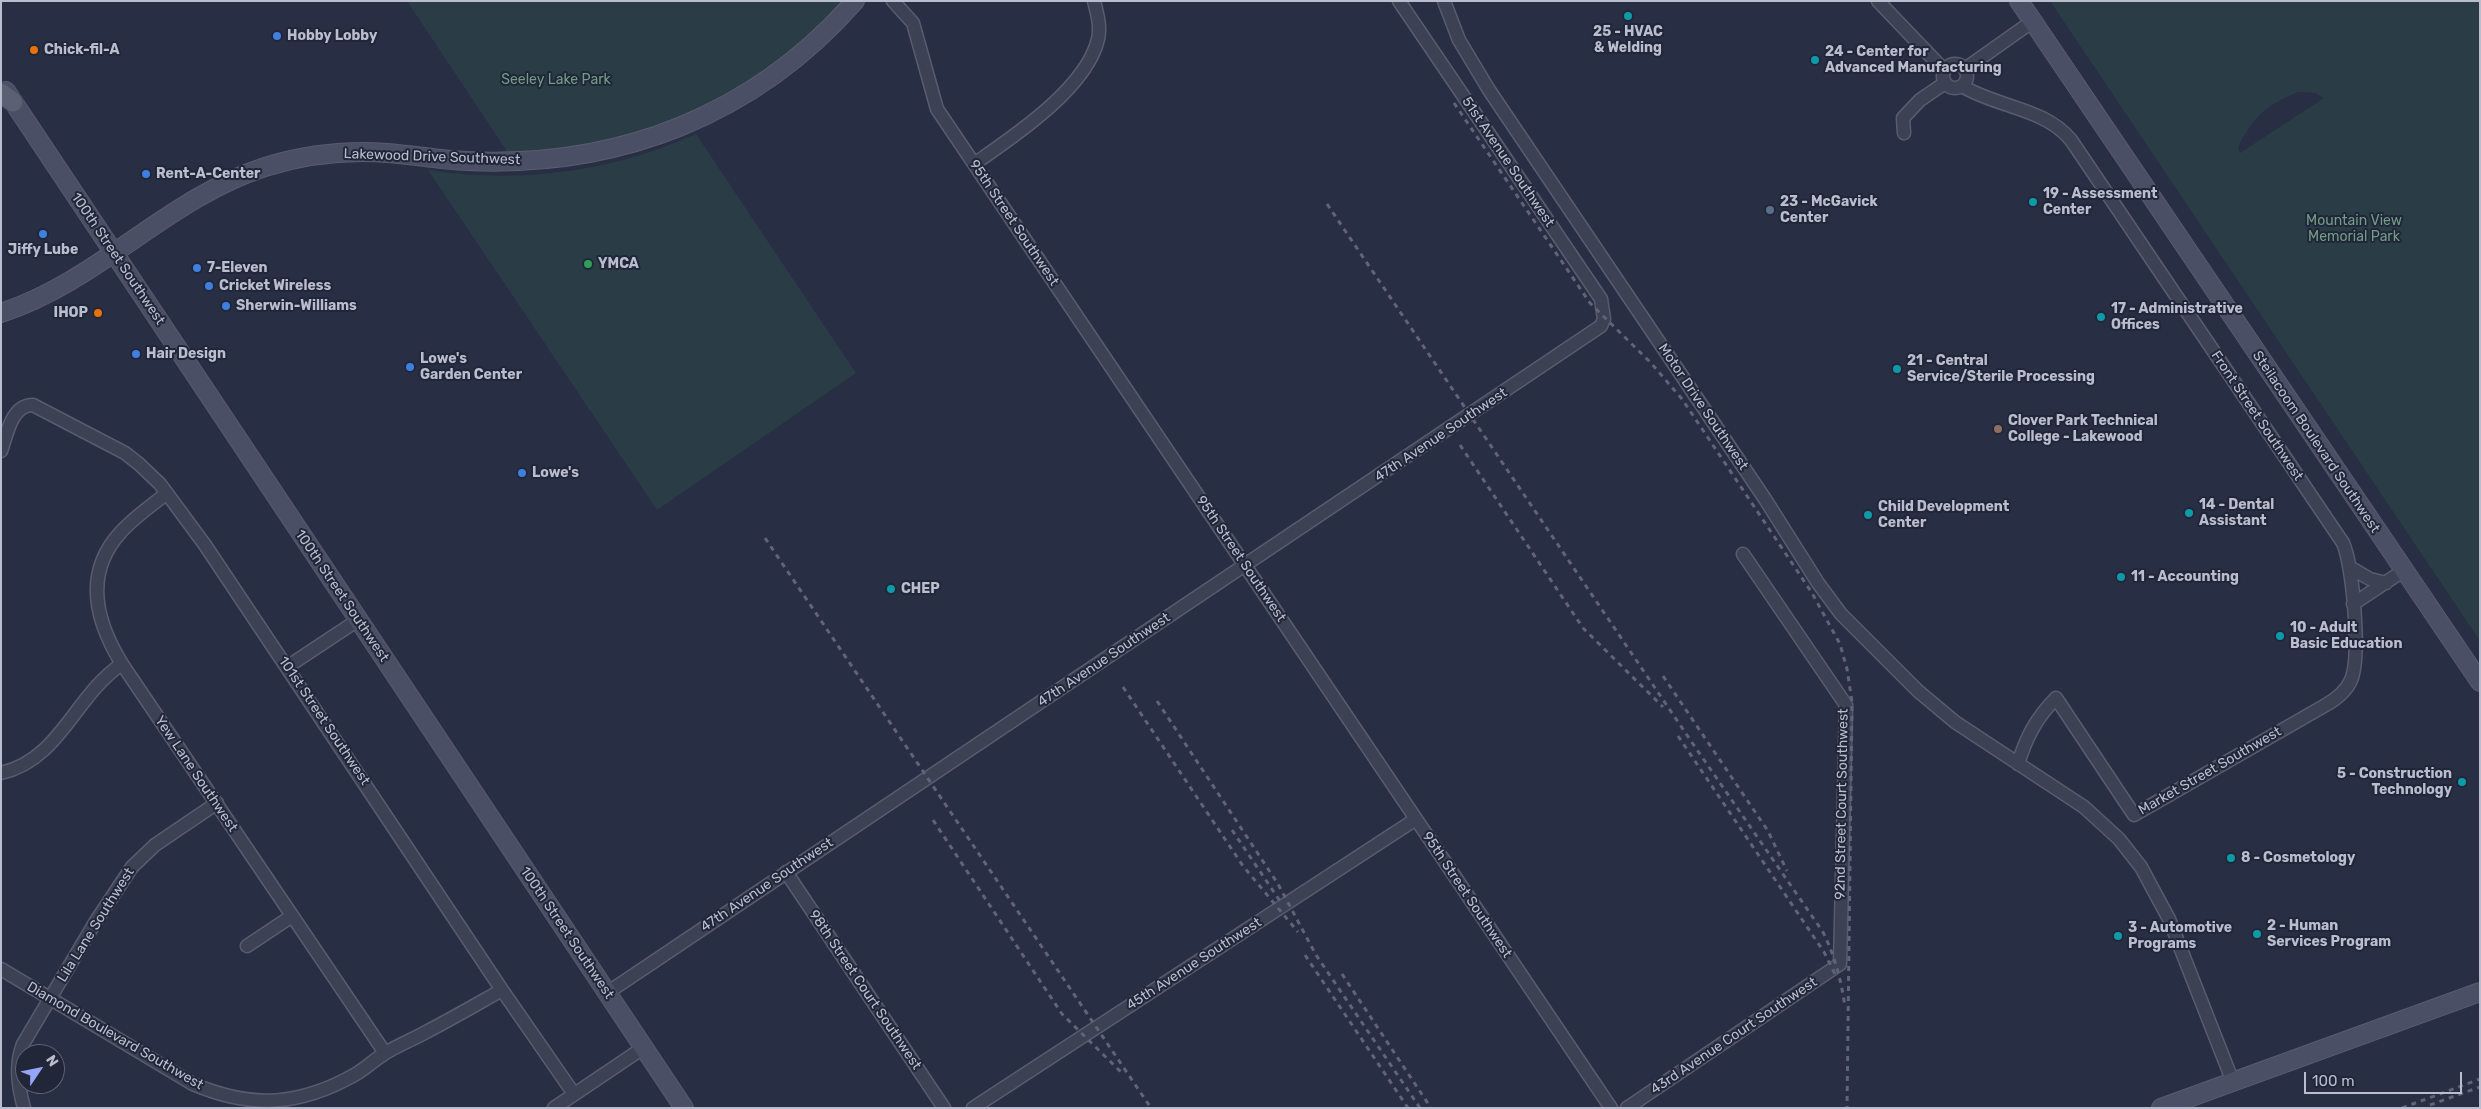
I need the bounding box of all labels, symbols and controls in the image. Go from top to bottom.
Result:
marker: 25 - HVAC & Welding [1622,10,1634,22]
place label: 25 - HVAC & Welding [1593,24,1663,56]
place label: Hobby Lobby [287,28,377,44]
marker: Hobby Lobby [271,30,283,42]
place label: Chick-fil-A [44,42,119,58]
marker: Chick-fil-A [28,44,40,56]
place label: 24 - Center for Advanced Manufacturing [1825,44,2002,76]
marker: 24 - Center for Advanced Manufacturing [1809,54,1821,66]
park label: Seeley Lake Park [501,72,611,88]
street label: 51st Avenue Southwest [1458,94,1558,230]
street label: Lakewood Drive Southwest [343,146,521,168]
street label: 95th Street Southwest [966,157,1062,289]
place label: Rent-A-Center [156,166,260,182]
marker: Rent-A-Center [140,168,152,180]
place label: 19 - Assessment Center [2043,186,2157,218]
street label: 100th Street Southwest [68,190,168,328]
place label: 23 - McGavick Center [1780,194,1878,226]
marker: 19 - Assessment Center [2027,196,2039,208]
marker: 23 - McGavick Center [1764,204,1776,216]
park label: Mountain View Memorial Park [2306,213,2402,246]
marker: Jiffy Lube [37,228,49,240]
place label: Jiffy Lube [8,242,78,258]
place label: YMCA [598,256,639,272]
marker: YMCA [582,258,594,270]
place label: 7-Eleven [207,260,268,276]
marker: 7-Eleven [191,262,203,274]
place label: Cricket Wireless [219,278,331,294]
marker: Cricket Wireless [203,280,215,292]
place label: Sherwin-Williams [236,298,357,314]
marker: Sherwin-Williams [220,300,232,312]
place label: 17 - Administrative Offices [2111,301,2243,334]
place label: IHOP [54,305,88,321]
marker: IHOP [92,307,104,319]
marker: 17 - Administrative Offices [2095,311,2107,323]
street label: Motor Drive Southwest [1654,341,1752,473]
place label: Hair Design [146,346,226,362]
marker: Hair Design [130,348,142,360]
street label: Front Street Southwest [2207,348,2307,484]
street label: Steilacoom Boulevard Southwest [2249,348,2383,536]
place label: Lowe's Garden Center [420,351,522,384]
place label: 21 - Central Service/Sterile Processing [1907,353,2095,386]
marker: Lowe's Garden Center [404,361,416,373]
marker: 21 - Central Service/Sterile Processing [1891,363,1903,375]
street label: 47th Avenue Southwest [1372,384,1510,486]
place label: Clover Park Technical College - Lakewood [2008,413,2158,446]
marker: Clover Park Technical College - Lakewood [1992,423,2004,435]
place label: Lowe's [532,465,579,481]
marker: Lowe's [516,467,528,479]
street label: 95th Street Southwest [1193,493,1289,625]
place label: 14 - Dental Assistant [2199,497,2274,530]
place label: Child Development Center [1878,499,2009,532]
marker: 14 - Dental Assistant [2183,507,2195,519]
marker: Child Development Center [1862,509,1874,521]
street label: 100th Street Southwest [292,527,392,665]
place label: 11 - Accounting [2131,569,2239,585]
marker: 11 - Accounting [2115,571,2127,583]
place label: CHEP [901,581,940,597]
marker: CHEP [885,583,897,595]
street label: 47th Avenue Southwest [1035,609,1173,711]
place label: 10 - Adult Basic Education [2290,620,2402,652]
marker: 10 - Adult Basic Education [2274,630,2286,642]
street label: 101st Street Southwest [275,654,373,788]
street label: 92nd Street Court Southwest [1832,708,1852,900]
street label: Yew Lane Southwest [151,713,241,835]
street label: Market Street Southwest [2136,723,2284,819]
place label: 5 - Construction Technology [2337,766,2452,799]
marker: 5 - Construction Technology [2456,776,2468,788]
street label: 95th Street Southwest [1419,829,1515,961]
street label: 47th Avenue Southwest [698,834,836,936]
place label: 8 - Cosmetology [2241,850,2355,866]
marker: 8 - Cosmetology [2225,852,2237,864]
street label: 100th Street Southwest [517,864,617,1002]
street label: Lila Lane Southwest [54,865,138,985]
street label: 98th Street Court Southwest [805,907,925,1073]
street label: 45th Avenue Southwest [1123,914,1265,1014]
place label: 2 - Human Services Program [2267,918,2391,950]
place label: 3 - Automotive Programs [2128,920,2232,952]
marker: 2 - Human Services Program [2251,928,2263,940]
marker: 3 - Automotive Programs [2112,930,2124,942]
street label: 43rd Avenue Court Southwest [1648,974,1820,1098]
street label: Diamond Boulevard Southwest [24,978,206,1094]
north arrow [15,1044,65,1094]
text: N [42,1052,62,1070]
scale bar [2306,1062,2464,1094]
text: 100 m [2312,1072,2354,1090]

